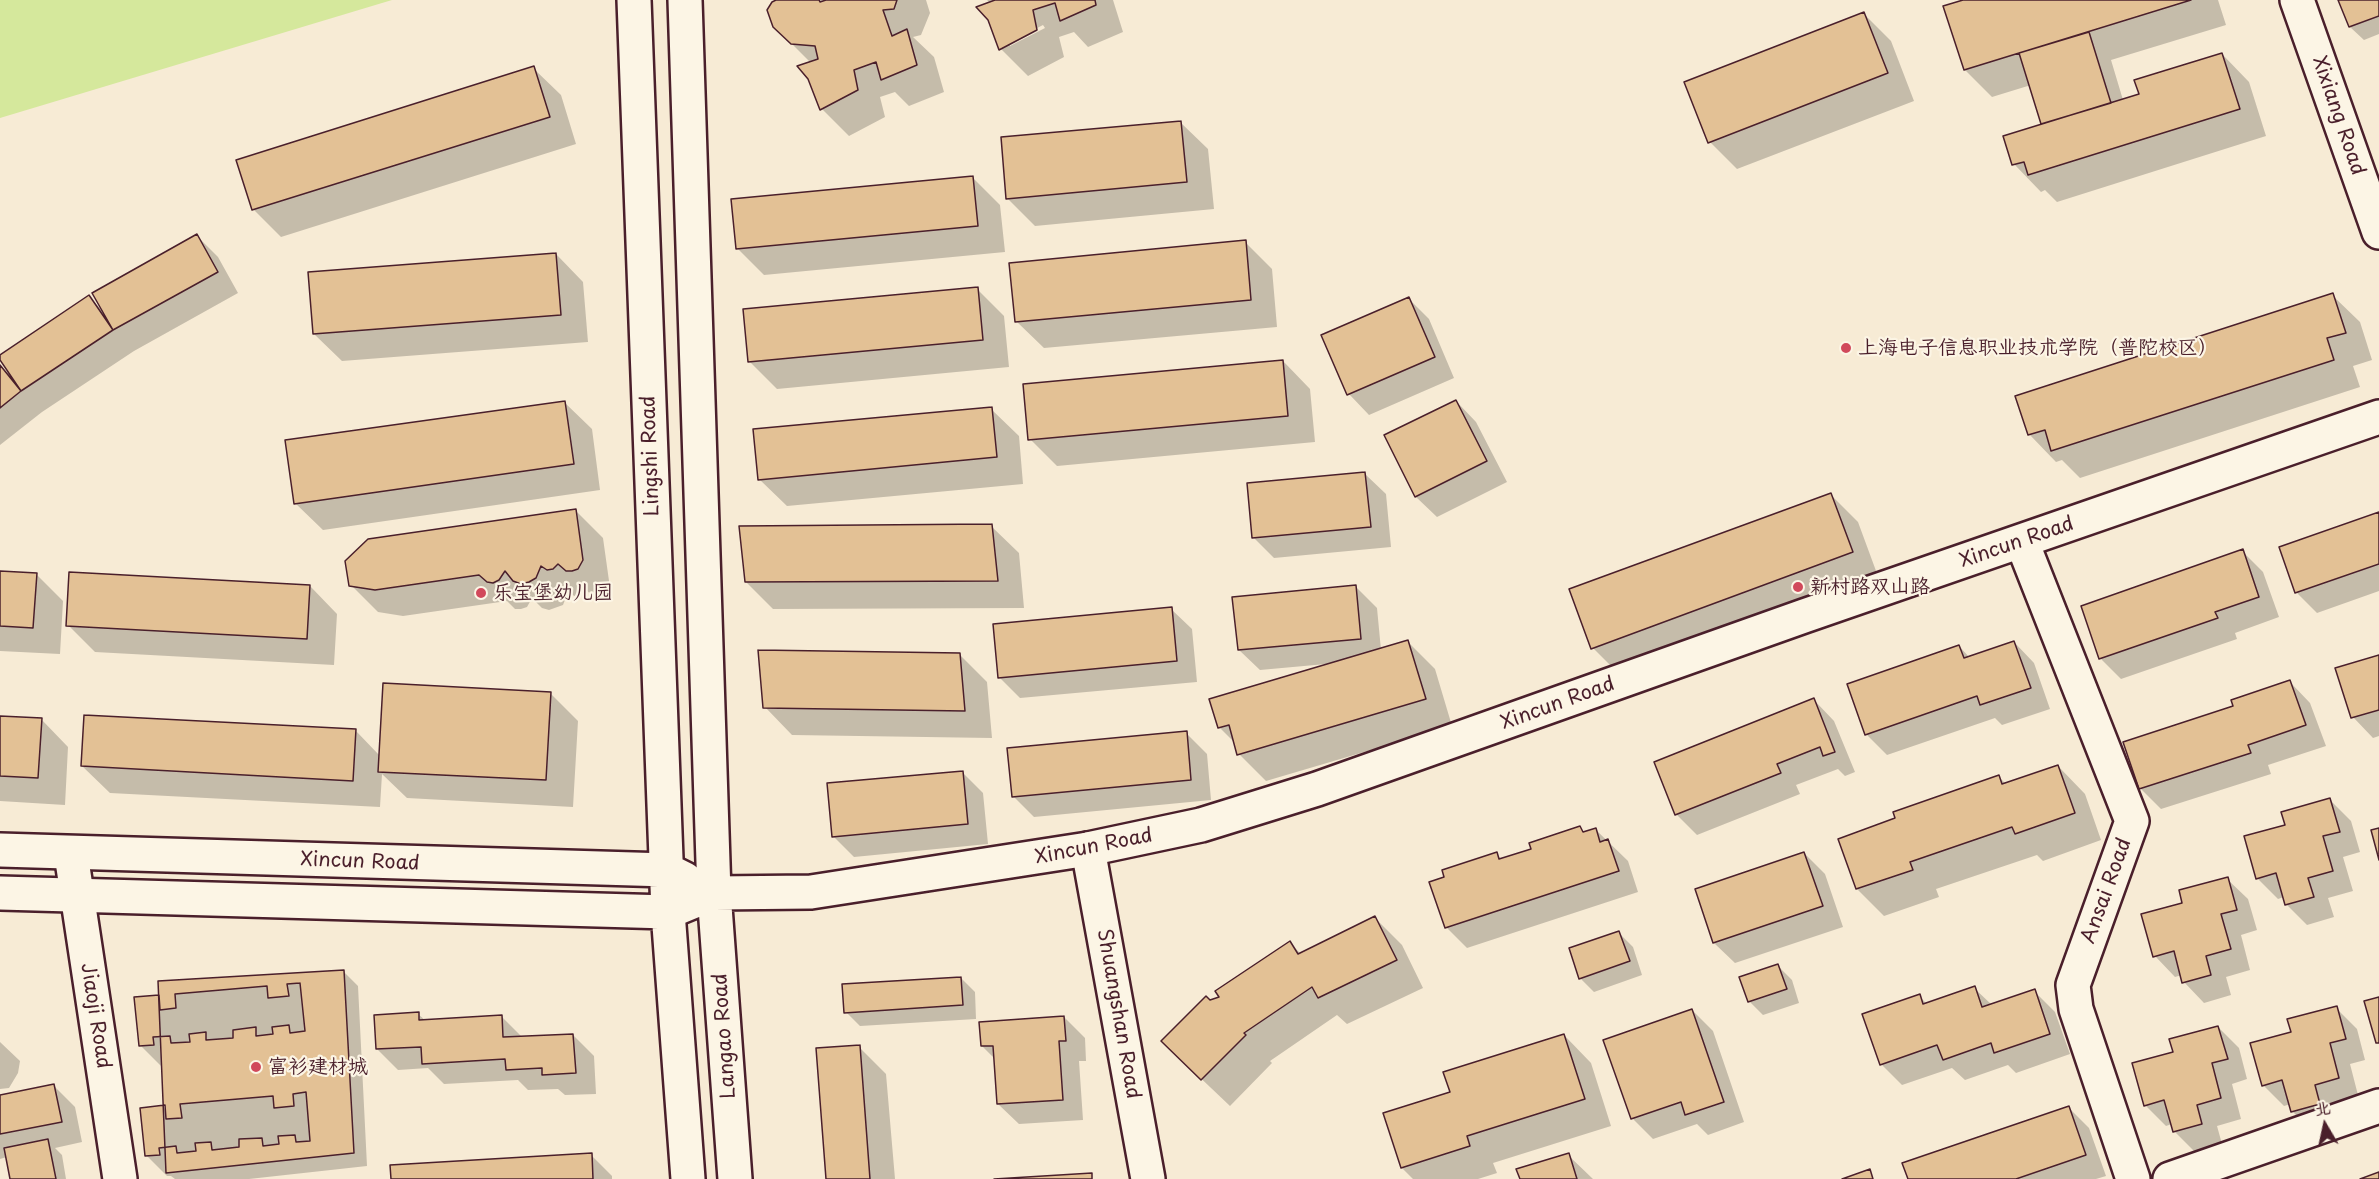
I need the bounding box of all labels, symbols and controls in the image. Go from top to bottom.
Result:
street label: Xixiang Road [2306,53,2370,179]
place label: 上海电子信息职业技术学院（普陀校区） [1858,336,2218,360]
marker: 上海电子信息职业技术学院（普陀校区） [1839,341,1853,355]
street label: Lingshi Road [637,395,665,517]
street label: Xincun Road [1957,512,2077,574]
place label: 新村路双山路 [1810,575,1930,599]
marker: 新村路双山路 [1791,580,1805,594]
place label: 乐宝堡幼儿园 [493,581,613,605]
marker: 乐宝堡幼儿园 [474,586,488,600]
street label: Xincun Road [1498,672,1618,736]
street label: Xincun Road [1033,824,1155,870]
street label: Ansai Road [2077,835,2137,947]
street label: Xincun Road [300,848,420,876]
street label: Shuangshan Road [1091,927,1145,1101]
street label: Jiaoji Road [75,962,115,1070]
street label: Langao Road [709,972,741,1100]
place label: 富衫建材城 [268,1055,368,1079]
marker: 富衫建材城 [249,1060,263,1074]
text: 北 [2312,1094,2332,1120]
north arrow [2295,1095,2355,1155]

